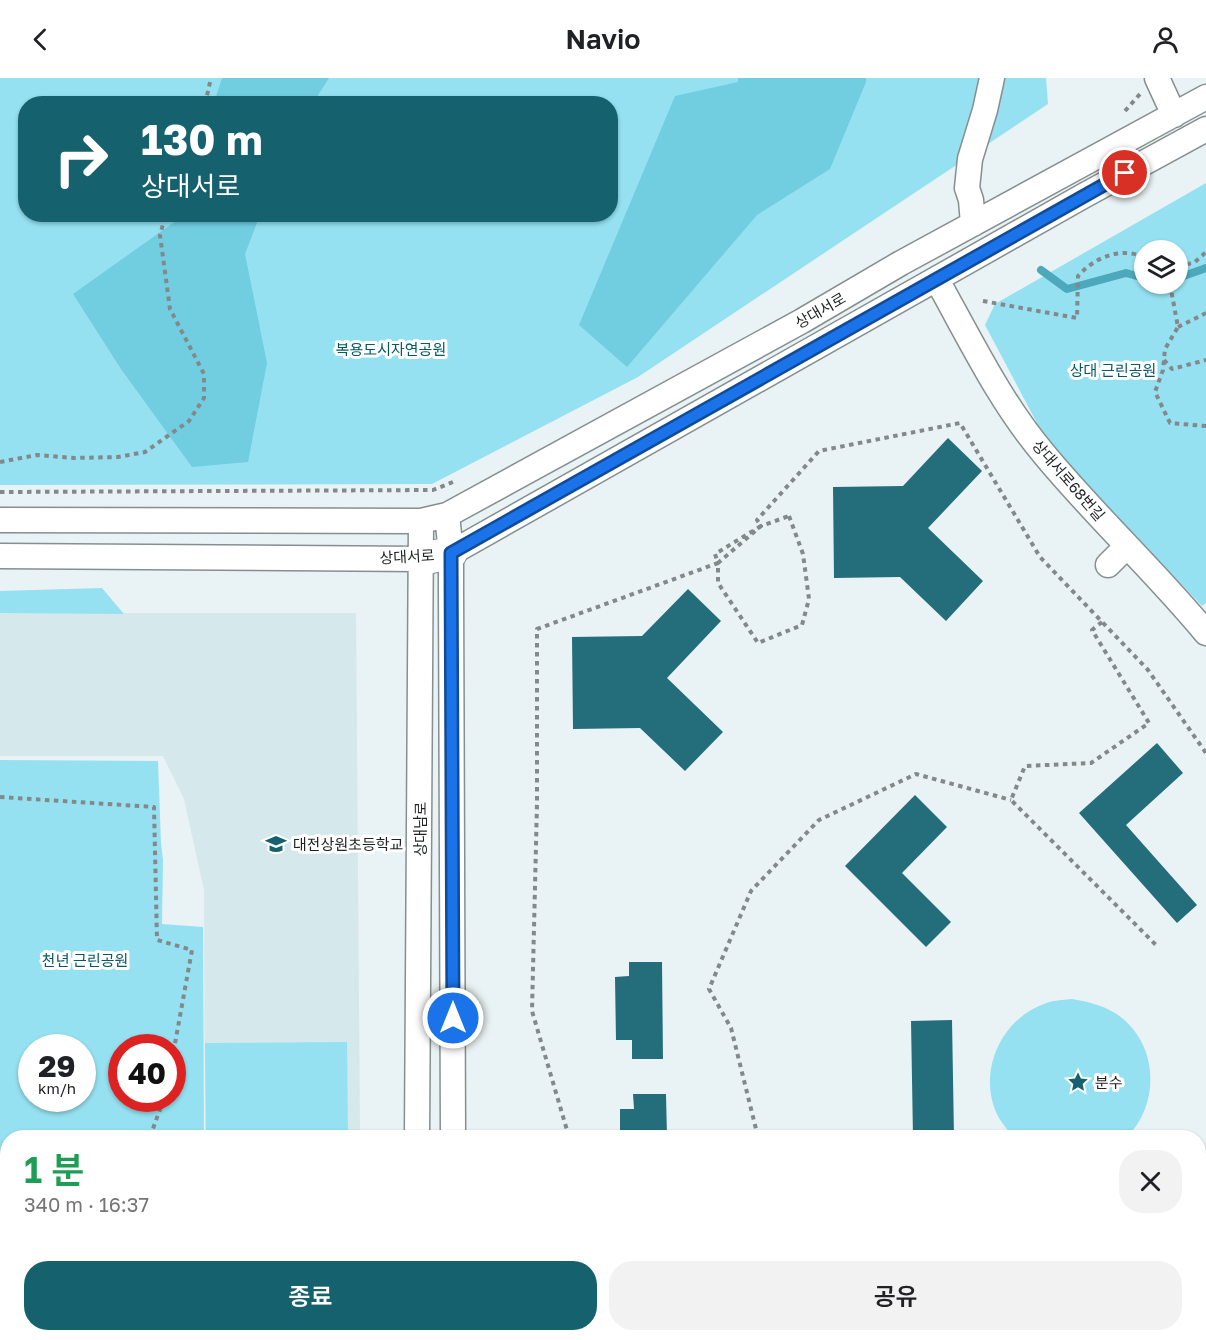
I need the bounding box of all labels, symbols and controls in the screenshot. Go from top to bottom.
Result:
icon: back [24,23,57,56]
text: Navio [566,23,640,55]
icon: person [1149,23,1182,56]
text: 130 m [141,114,263,164]
icon: right [42,120,120,198]
pin [1099,147,1150,198]
icon: arrive [1108,156,1141,189]
text: 상대서로 [141,170,240,202]
map controls [1134,240,1188,294]
button: layers [1134,240,1188,294]
street label: 상대서로 [792,288,848,332]
park label: 복용도시자연공원 [336,340,446,358]
park label: 상대 근린공원 [1070,361,1156,379]
street label: 상대서로68번길 [1029,436,1109,524]
street label: 상대서로 [379,546,435,566]
street label: 상대남로 [411,801,429,857]
school or university icon: 대전상원초등학교 [264,832,288,856]
place label: 대전상원초등학교 [293,835,403,853]
park label: 천년 근린공원 [42,951,128,969]
position arrow [421,986,485,1050]
speed limit sign: 40 [108,1034,186,1112]
text: 29 [38,1048,76,1084]
place icon: 분수 [1066,1070,1090,1094]
place label: 분수 [1095,1073,1123,1091]
text: km/h [38,1079,76,1097]
text: 1 분 [24,1148,84,1191]
button: close [1119,1150,1182,1213]
text: 340 m · 16:37 [24,1192,149,1216]
button: 종료 [24,1261,597,1330]
button: 공유 [609,1261,1182,1330]

